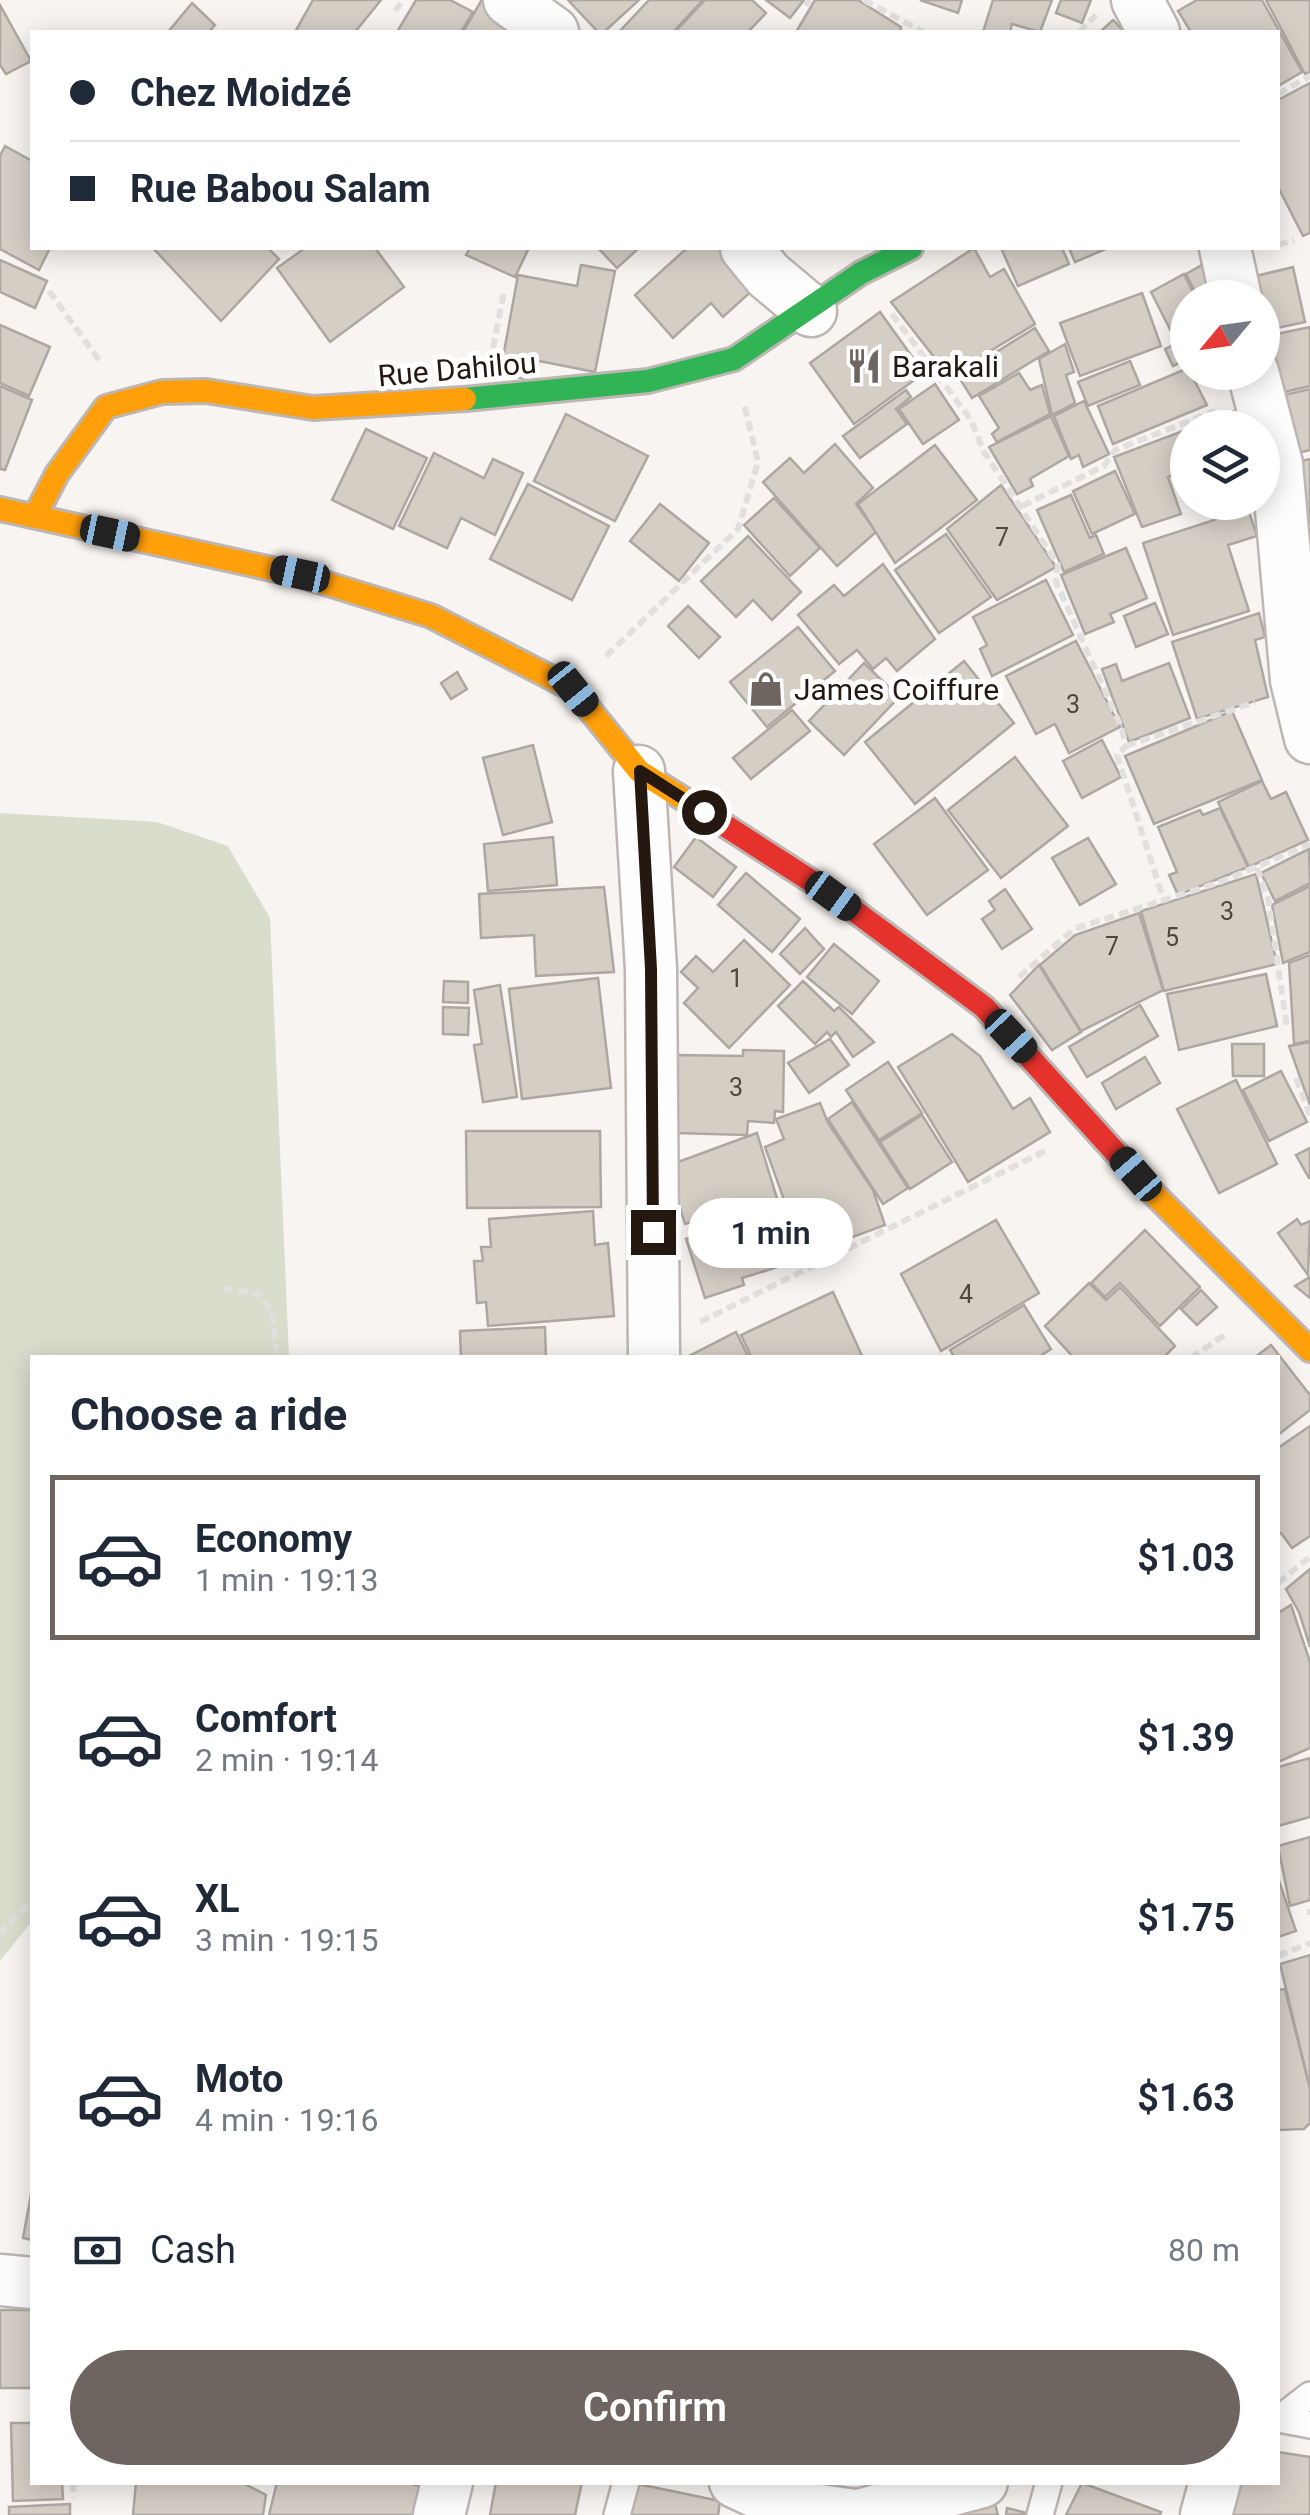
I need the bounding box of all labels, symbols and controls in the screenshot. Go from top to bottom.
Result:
text: Chez Moidzé [130,71,351,115]
text: Rue Babou Salam [130,167,431,211]
north arrow [1170,280,1280,390]
map controls [1170,280,1280,520]
street label: Rue Dahilou [376,345,538,393]
restaurant icon: Barakali [845,347,883,385]
place label: Barakali [892,349,999,384]
button: layers [1170,410,1280,520]
car [78,512,142,554]
house number: 7 [995,523,1009,552]
car [268,553,332,595]
car [542,656,604,722]
shop icon: James Coiffure [747,670,785,708]
place label: James Coiffure [794,672,999,707]
house number: 3 [1066,690,1080,719]
route start [682,790,727,835]
car [800,866,866,926]
house number: 3 [1220,897,1234,926]
house number: 5 [1165,923,1179,952]
house number: 7 [1105,932,1119,961]
house number: 1 [729,964,743,993]
car [980,1004,1042,1068]
house number: 3 [729,1073,743,1102]
car [1105,1142,1167,1206]
callout: 1 min [688,1197,853,1267]
route end [631,1210,676,1255]
text: 1 min [730,1214,811,1252]
house number: 4 [959,1280,973,1309]
text: Choose a ride [70,1388,347,1441]
icon: car [75,1513,165,1603]
text: Economy [195,1517,352,1561]
text: $1.03 [1137,1536,1235,1580]
text: 1 min · 19:13 [195,1561,378,1599]
icon: car [75,1693,165,1783]
text: Comfort [195,1697,337,1741]
text: $1.39 [1137,1716,1235,1760]
text: 2 min · 19:14 [195,1741,378,1779]
icon: car [75,1873,165,1963]
text: XL [195,1877,240,1921]
text: $1.75 [1137,1896,1235,1940]
text: 3 min · 19:15 [195,1921,378,1959]
icon: car [75,2053,165,2143]
text: Moto [195,2057,284,2101]
text: $1.63 [1137,2076,1235,2120]
text: 4 min · 19:16 [195,2101,378,2139]
icon: cash [70,2223,125,2278]
text: Cash [150,2228,236,2272]
text: 80 m [1168,2231,1240,2269]
button: Confirm [70,2350,1240,2465]

